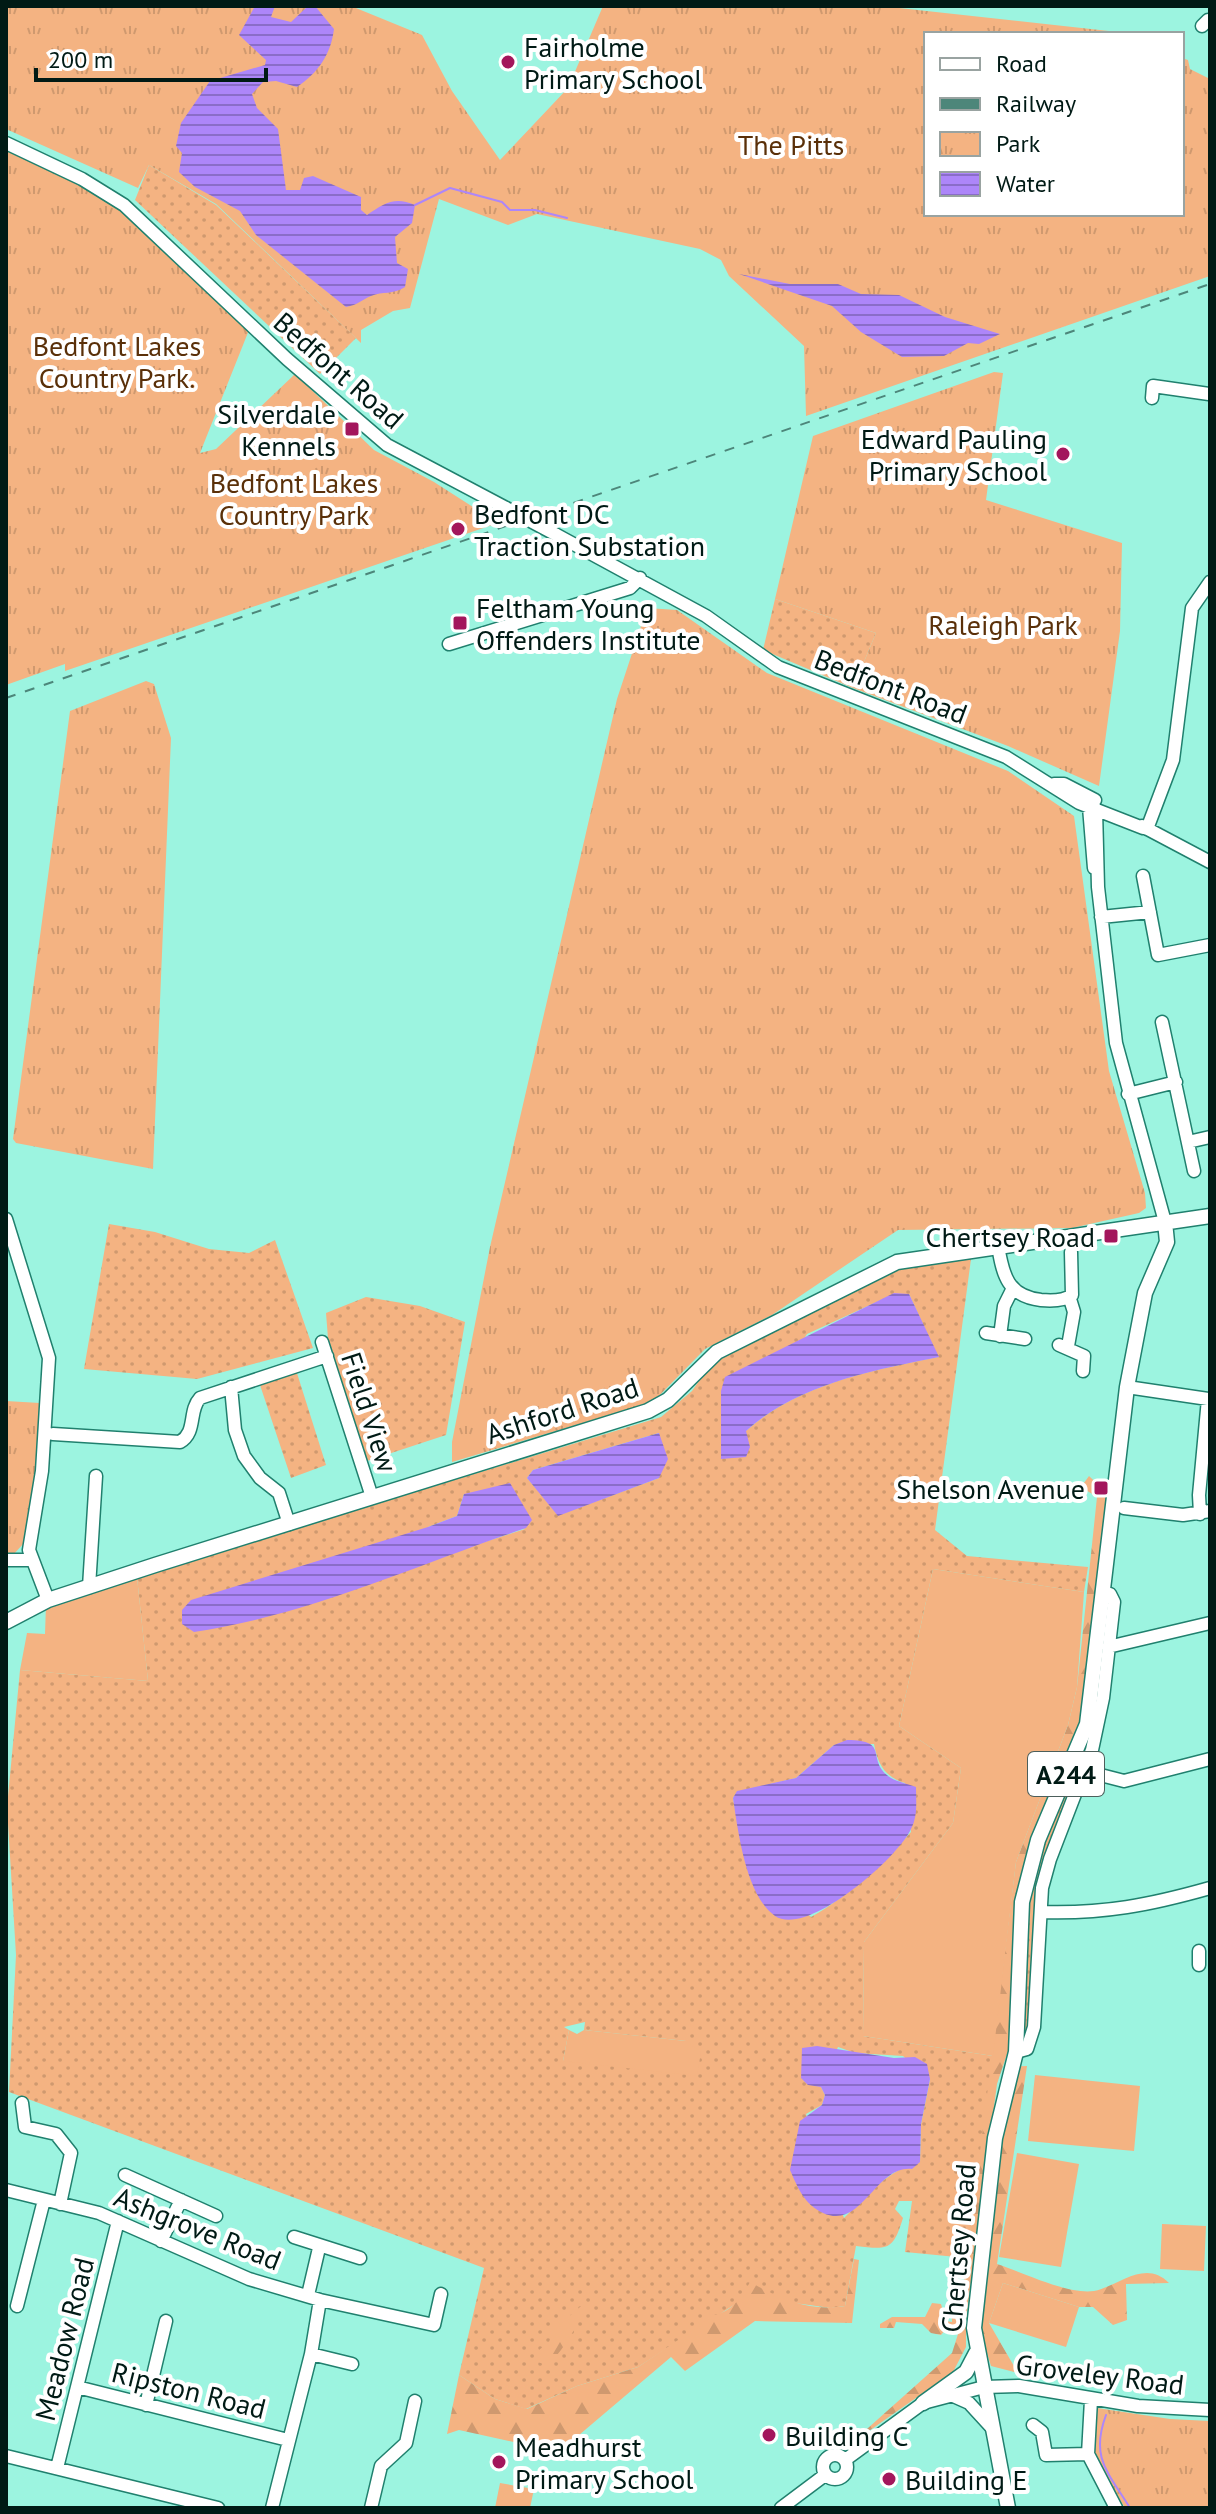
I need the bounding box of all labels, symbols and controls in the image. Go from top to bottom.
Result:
place label: Fairholme Primary School [524,28,702,97]
scale bar [36,32,266,82]
legend [924,32,1184,216]
text: 200 m [48,44,113,75]
text: Road [996,48,1047,79]
marker: Fairholme Primary School [499,53,517,71]
text: Railway [996,88,1076,119]
park label: The Pitts [738,126,844,163]
text: Park [996,128,1041,159]
text: Water [996,168,1055,199]
street label: Bedfont Road [266,303,412,437]
park label: Bedfont Lakes Country Park. [33,327,201,396]
place label: Silverdale Kennels [217,395,336,464]
marker: Silverdale Kennels [343,420,361,438]
place label: Edward Pauling Primary School [861,420,1047,489]
marker: Edward Pauling Primary School [1054,445,1072,463]
park label: Bedfont Lakes Country Park [210,464,378,533]
place label: Bedfont DC Traction Substation [474,495,705,564]
marker: Bedfont DC Traction Substation [449,520,467,538]
place label: Feltham Young Offenders Institute [476,589,701,658]
park label: Raleigh Park [928,606,1078,643]
marker: Feltham Young Offenders Institute [451,614,469,632]
street label: Bedfont Road [809,640,973,732]
place label: Chertsey Road [925,1218,1095,1255]
marker: Chertsey Road [1102,1227,1120,1245]
street label: Field View [333,1347,407,1477]
street label: Ashford Road [481,1368,643,1452]
place label: Shelson Avenue [896,1470,1085,1507]
marker: Shelson Avenue [1092,1479,1110,1497]
road number: A244 [1028,1752,1104,1796]
street label: Chertsey Road [932,2162,984,2334]
street label: Ashgrove Road [109,2178,287,2278]
street label: Meadow Road [26,2254,102,2424]
street label: Groveley Road [1014,2345,1186,2403]
street label: Ripston Road [108,2353,270,2427]
place label: Building C [785,2417,909,2454]
marker: Building C [760,2426,778,2444]
place label: Meadhurst Primary School [515,2428,693,2497]
marker: Meadhurst Primary School [490,2453,508,2471]
place label: Building E [905,2461,1028,2498]
marker: Building E [880,2470,898,2488]

